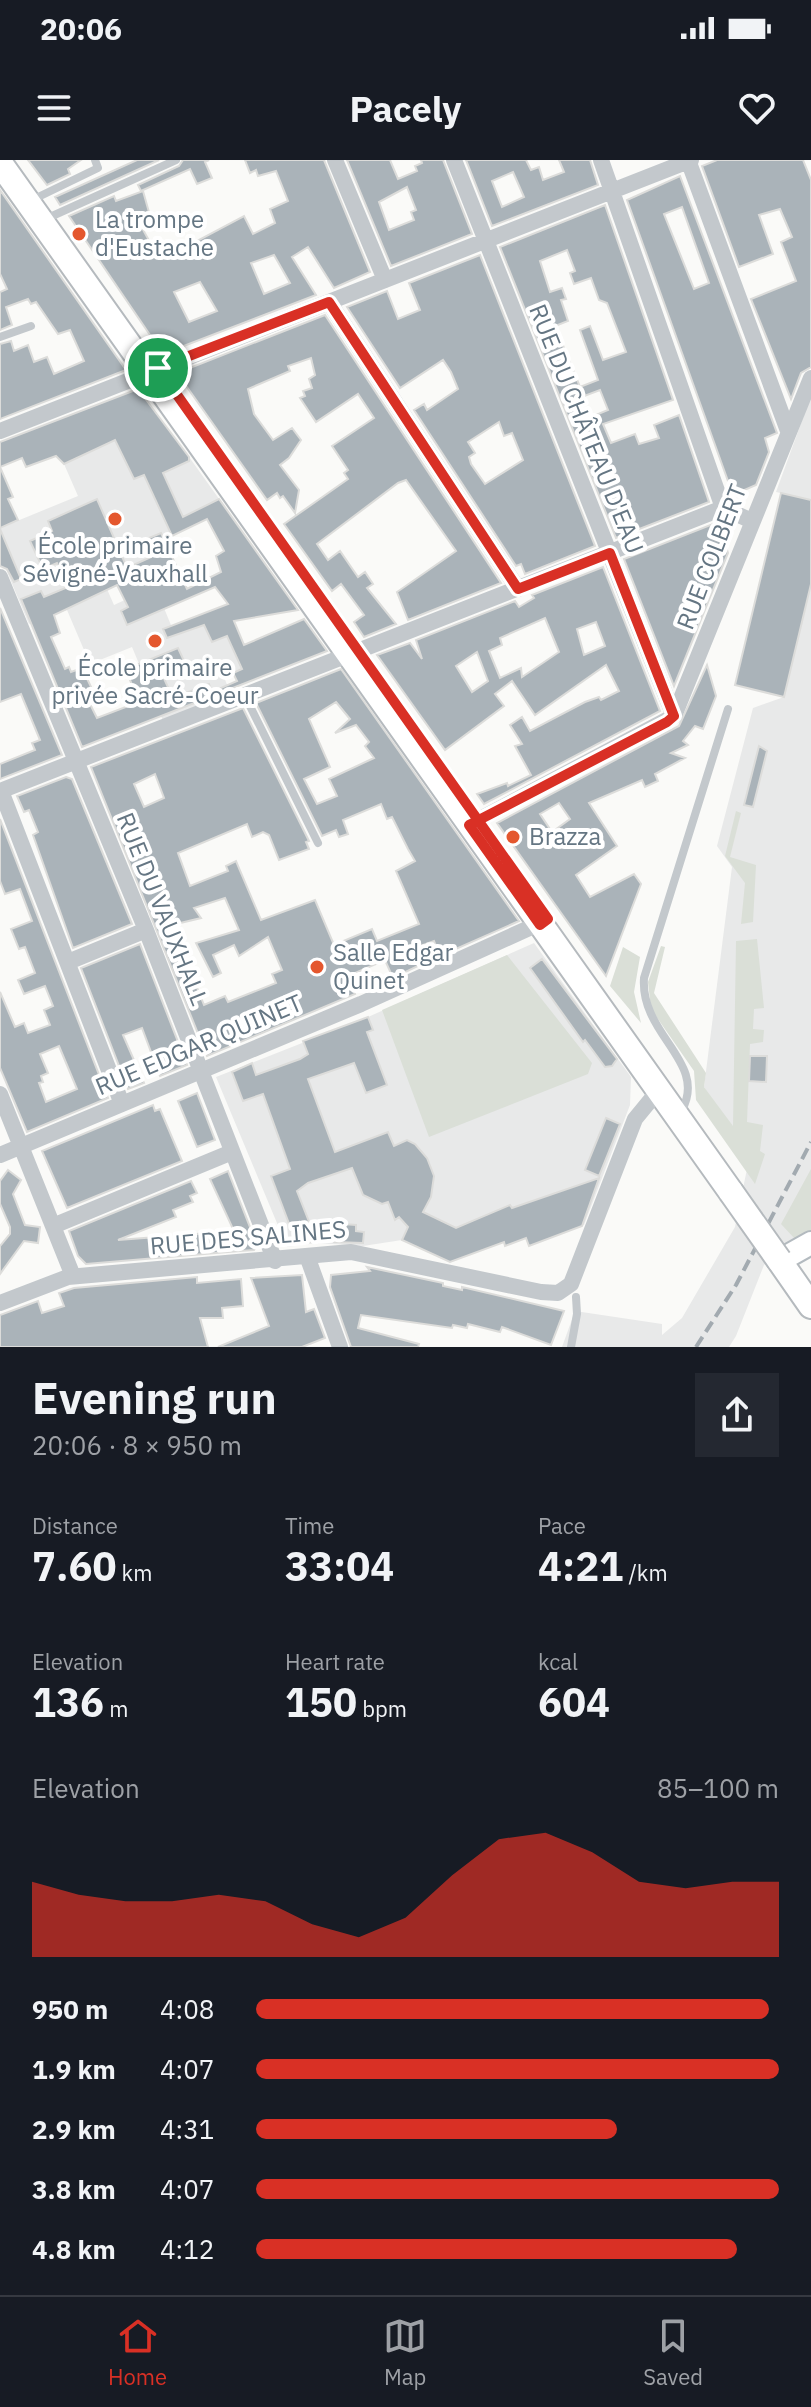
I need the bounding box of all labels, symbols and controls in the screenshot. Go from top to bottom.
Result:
text: 20:06 [40,9,122,48]
text: Pacely [349,85,462,132]
icon: menu [32,86,76,130]
icon: heart [735,86,779,130]
place label: La trompe d'Eustache [95,203,214,263]
marker: La trompe d'Eustache [70,225,88,243]
street label: RUE DU CHÂTEAU D'EAU [522,299,652,558]
pin [124,334,192,402]
icon: arrive [136,346,180,390]
street label: RUE COLBERT [669,479,753,634]
marker: École primaire Sévigné-Vauxhall [106,510,124,528]
place label: École primaire Sévigné-Vauxhall [22,529,208,589]
marker: École primaire privée Sacré-Coeur [146,632,164,650]
place label: École primaire privée Sacré-Coeur [51,651,259,711]
street label: RUE DU VAUXHALL [110,808,216,1010]
place label: Brazza [529,820,601,852]
marker: Brazza [504,828,522,846]
place label: Salle Edgar Quinet [333,936,454,996]
marker: Salle Edgar Quinet [308,958,326,976]
street label: RUE EDGAR QUINET [90,986,307,1102]
street label: RUE DES SALINES [149,1212,347,1262]
text: Evening run [32,1369,277,1426]
button: share [695,1373,779,1457]
text: 20:06 · 8 × 950 m [32,1428,242,1462]
text: Distance [32,1511,118,1540]
text: Time [285,1511,334,1540]
text: Pace [538,1511,586,1540]
text: 7.60 [32,1540,116,1592]
text: 33:04 [285,1540,394,1592]
text: 4:21 [538,1540,623,1592]
text: km [116,1558,152,1587]
text: /km [623,1558,668,1587]
text: Elevation [32,1647,123,1676]
text: Heart rate [285,1647,385,1676]
text: kcal [538,1647,578,1676]
text: 136 [32,1676,104,1728]
text: 150 [285,1676,357,1728]
text: 604 [538,1676,610,1728]
text: m [104,1694,128,1723]
text: bpm [357,1694,407,1723]
text: Elevation [32,1771,140,1805]
text: 85–100 m [657,1771,779,1805]
text: 950 m [32,1992,108,2026]
text: 4:08 [160,1992,214,2026]
text: 1.9 km [32,2052,116,2086]
text: 4:07 [160,2052,214,2086]
text: 2.9 km [32,2112,116,2146]
text: 4:31 [160,2112,214,2146]
text: 3.8 km [32,2172,116,2206]
text: 4:07 [160,2172,214,2206]
text: 4.8 km [32,2232,116,2266]
text: 4:12 [160,2232,214,2266]
tab: Home [108,2314,167,2391]
tab: Map [383,2314,427,2391]
tab: Saved [643,2314,703,2391]

